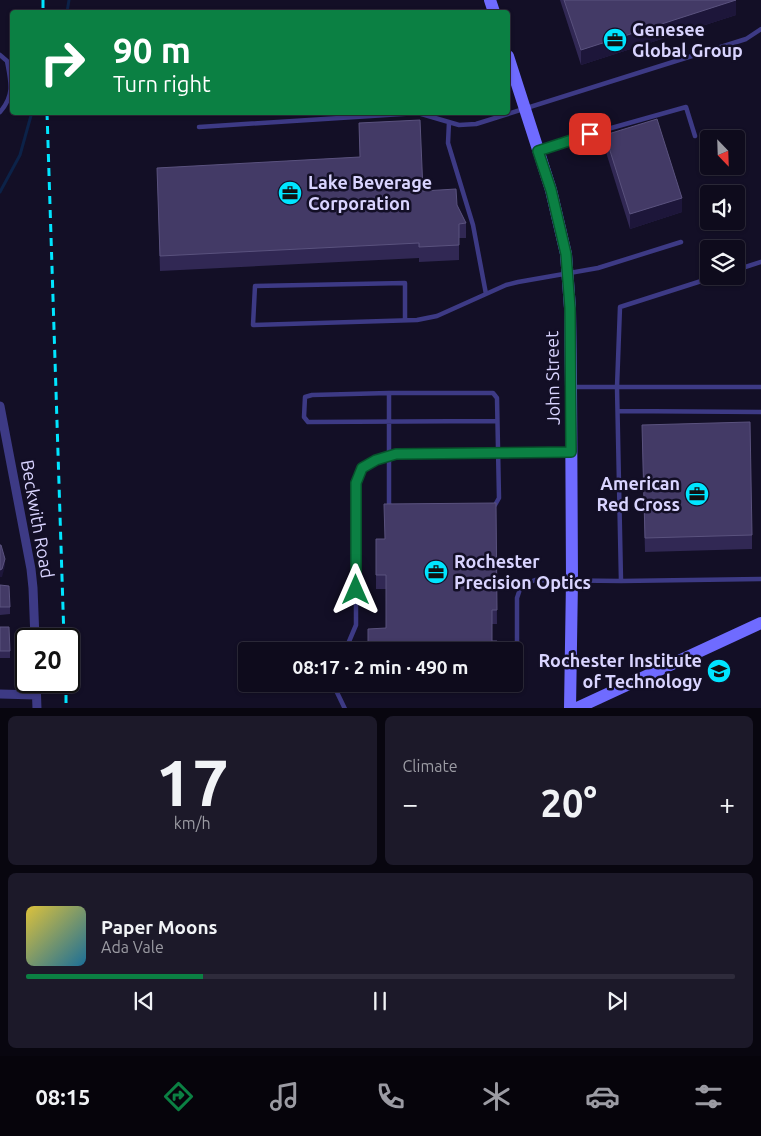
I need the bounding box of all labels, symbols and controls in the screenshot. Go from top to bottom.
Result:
place label: Genesee Global Group [632,19,743,60]
office icon: Genesee Global Group [602,27,628,53]
icon: right [30,30,95,95]
text: 90 m [113,30,191,70]
text: Turn right [113,71,211,96]
pin [569,113,611,155]
icon: arrive [576,120,604,148]
north arrow [700,130,745,175]
map controls [700,130,745,285]
place label: Lake Beverage Corporation [308,172,432,213]
office icon: Lake Beverage Corporation [277,180,303,206]
button: sound [700,185,745,230]
button: layers [700,240,745,285]
street label: John Street [541,331,563,425]
street label: Beckwith Road [18,458,58,580]
place label: American Red Cross [597,473,680,514]
office icon: American Red Cross [684,481,710,507]
place label: Rochester Precision Optics [454,551,591,592]
office icon: Rochester Precision Optics [423,559,449,585]
position arrow [329,563,381,615]
speed limit sign: 20 [15,628,80,693]
place label: Rochester Institute of Technology [539,650,702,691]
text: 08:17 · 2 min · 490 m [293,656,468,678]
school or university icon: Rochester Institute of Technology [706,658,732,684]
text: 17 [156,745,229,818]
text: Climate [403,757,458,775]
text: 20° [541,782,597,824]
text: − [403,788,418,819]
text: + [719,788,735,819]
text: km/h [174,814,211,832]
text: Paper Moons [101,916,218,938]
text: Ada Vale [101,938,164,956]
icon: previous [130,987,158,1015]
icon: pause [366,987,394,1015]
icon: next [603,987,631,1015]
icon: directions [161,1079,196,1114]
icon: music [267,1079,302,1114]
icon: phone [373,1079,408,1114]
icon: climate [479,1079,514,1114]
icon: car [585,1079,620,1114]
icon: filters [691,1079,726,1114]
text: 08:15 [35,1084,90,1109]

